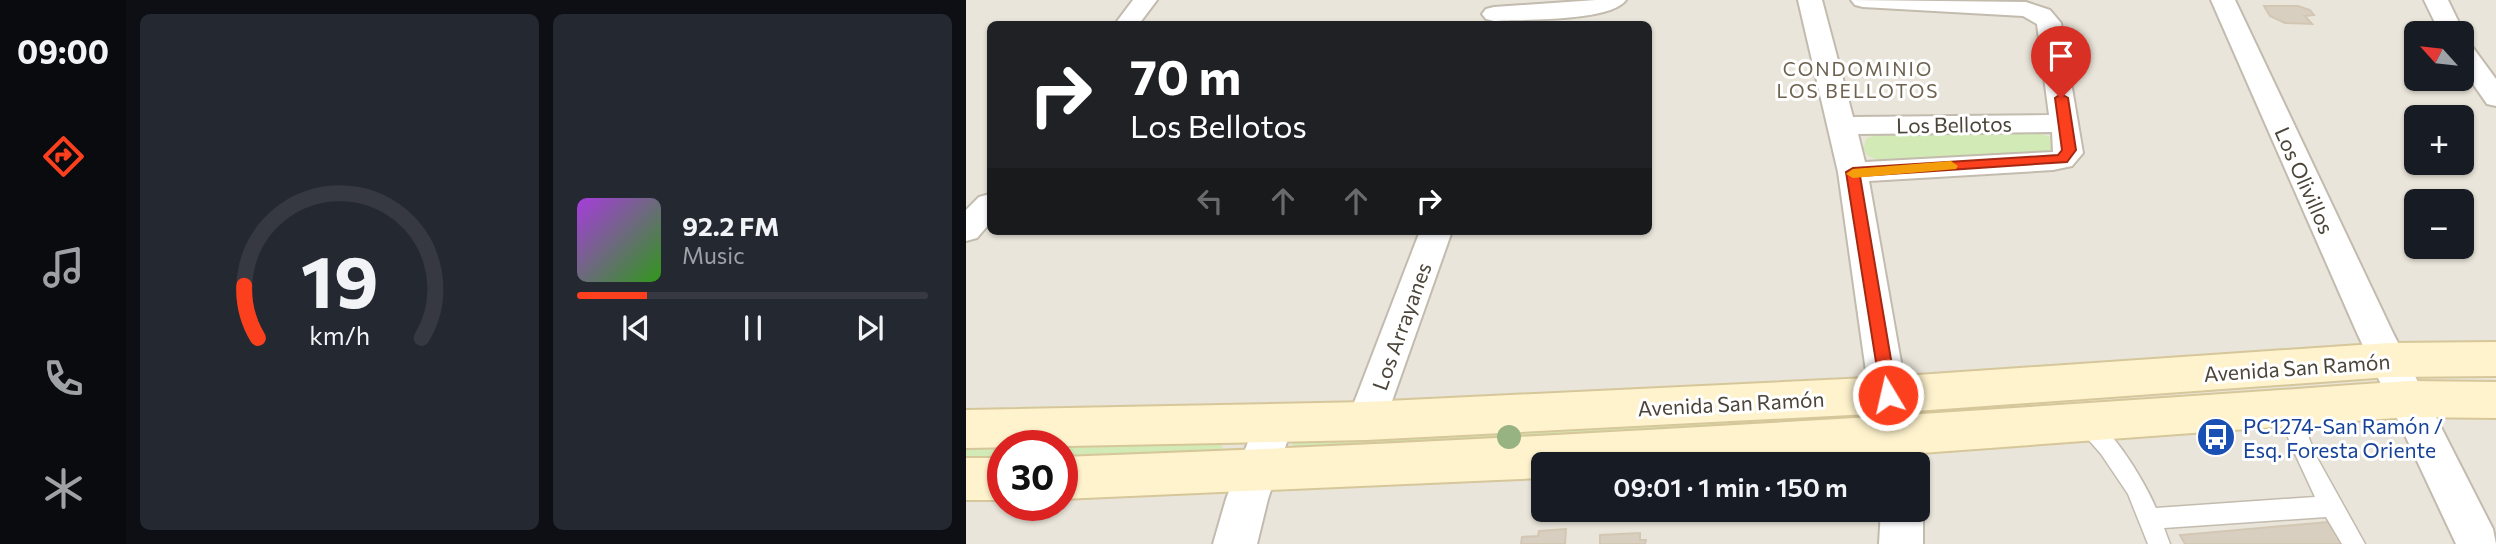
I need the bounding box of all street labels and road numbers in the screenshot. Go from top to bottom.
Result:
street label: Los Bellotos [1896,110,2012,138]
street label: Los Olivillos [2270,123,2340,237]
street label: Los Arrayanes [1366,259,1436,393]
street label: Avenida San Ramón [2203,348,2391,386]
street label: Avenida San Ramón [1637,386,1825,420]

